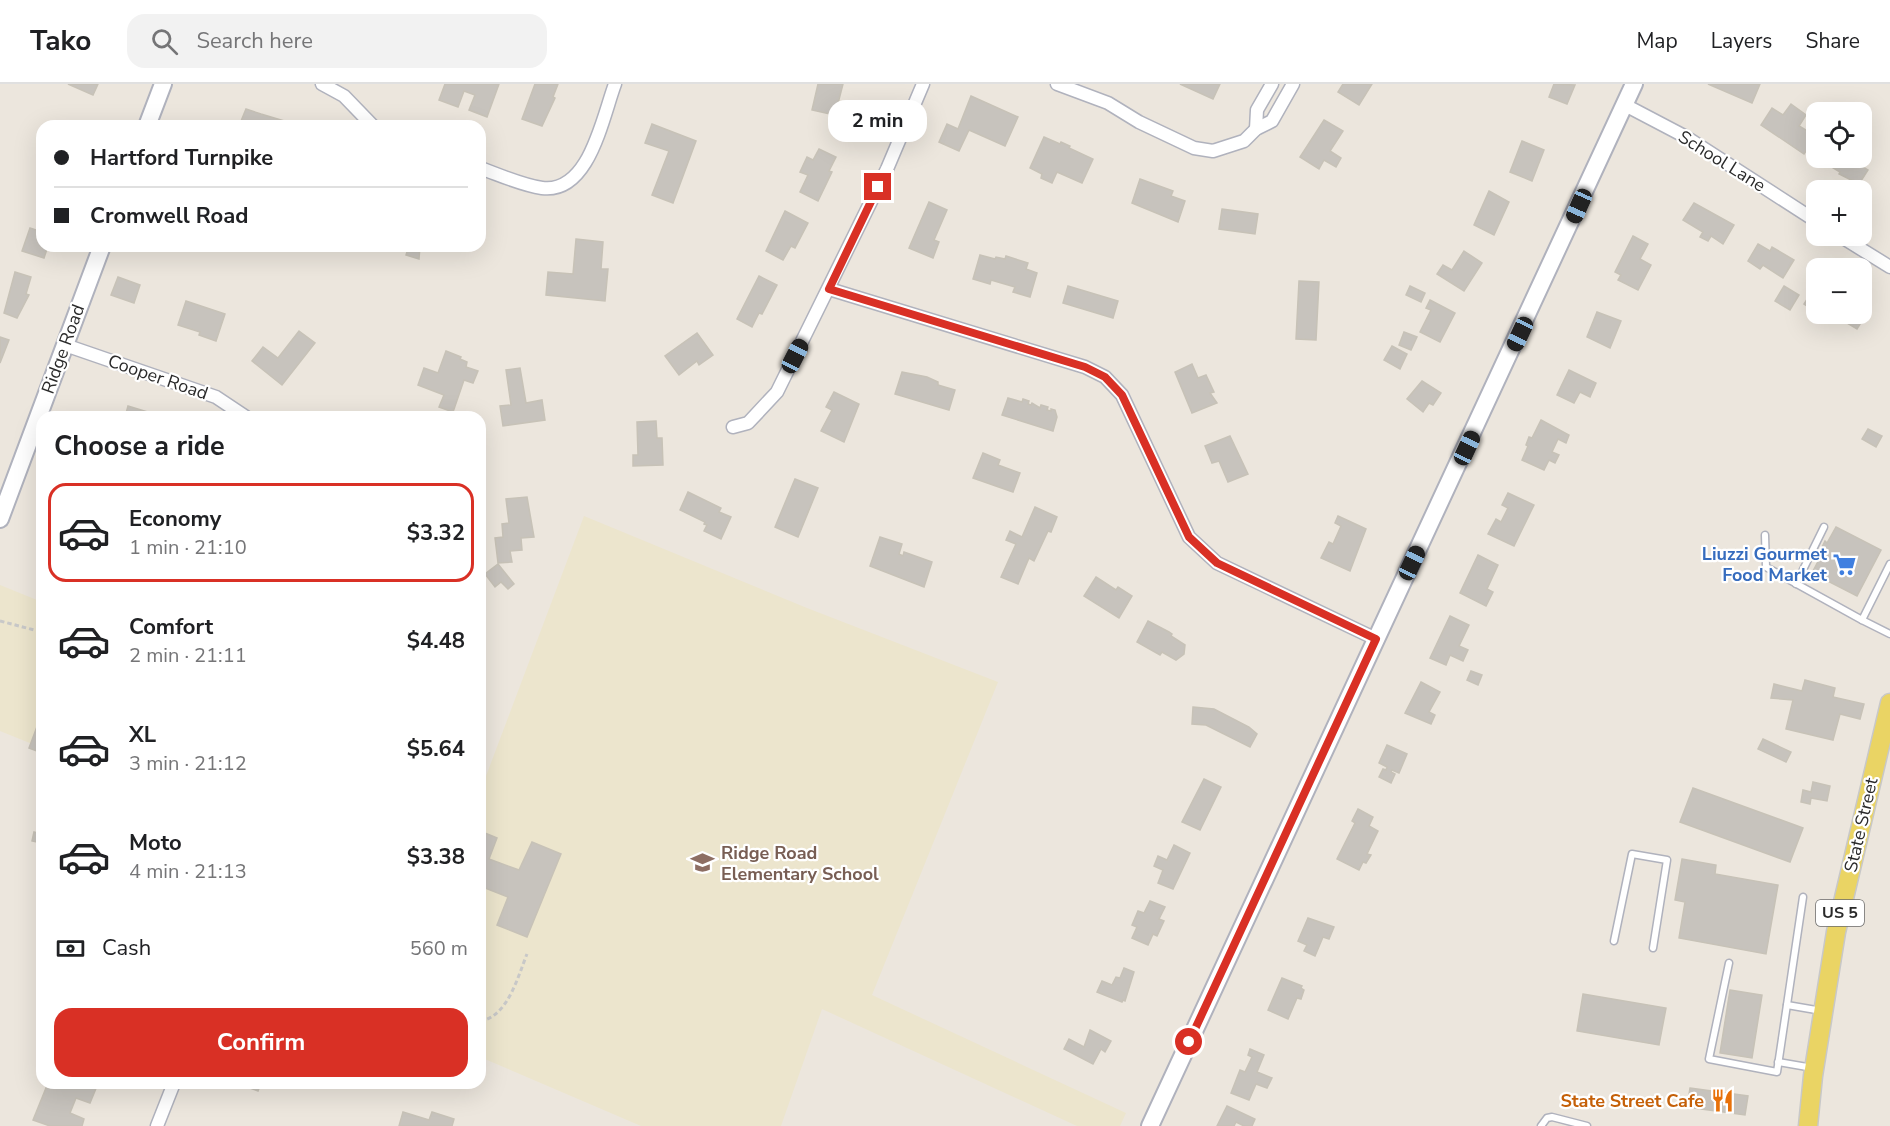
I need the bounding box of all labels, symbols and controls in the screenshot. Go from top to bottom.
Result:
search box [127,14,547,68]
text: Tako [30,22,91,60]
icon: search [148,25,181,58]
text: Search here [196,26,313,56]
text: Map [1636,27,1678,55]
text: Layers [1711,27,1772,55]
text: Share [1805,27,1860,55]
callout: 2 min [828,100,928,142]
map controls [1806,102,1872,324]
button: locate [1806,102,1872,168]
text: 2 min [852,107,903,134]
street label: School Lane [1674,125,1770,197]
text: Hartford Turnpike [90,143,273,173]
route end [864,173,891,200]
button: + [1806,180,1872,246]
car [1563,186,1595,226]
text: Cromwell Road [90,201,248,231]
button: − [1806,258,1872,324]
street label: Ridge Road [36,301,90,397]
car [1504,314,1536,354]
car [779,336,811,376]
street label: Cooper Road [105,349,211,405]
text: Choose a ride [54,428,225,465]
car [1451,428,1483,468]
text: Economy [129,504,221,534]
icon: car [57,506,111,560]
text: $3.32 [407,518,465,548]
text: 1 min · 21:10 [129,534,247,561]
place label: Liuzzi Gourmet Food Market [1702,542,1827,587]
car [1396,543,1428,583]
supermarket icon: Liuzzi Gourmet Food Market [1832,551,1858,577]
text: Comfort [129,612,213,642]
icon: car [57,614,111,668]
text: $4.48 [407,626,465,656]
text: 2 min · 21:11 [129,642,247,669]
text: XL [129,720,156,750]
icon: car [57,722,111,776]
text: $5.64 [407,734,465,764]
text: 3 min · 21:12 [129,750,247,777]
street label: State Street [1838,775,1884,875]
text: Moto [129,828,182,858]
icon: car [57,830,111,884]
place label: Ridge Road Elementary School [721,841,879,886]
text: $3.38 [407,842,465,872]
school or university icon: Ridge Road Elementary School [690,850,716,876]
text: 4 min · 21:13 [129,858,247,885]
road number: US 5 [1816,900,1864,926]
icon: cash [54,932,87,965]
text: Cash [102,933,151,963]
text: 560 m [410,935,468,962]
button: Confirm [54,1008,468,1077]
route start [1175,1028,1202,1055]
restaurant icon: State Street Cafe [1709,1088,1735,1114]
place label: State Street Cafe [1560,1089,1704,1113]

